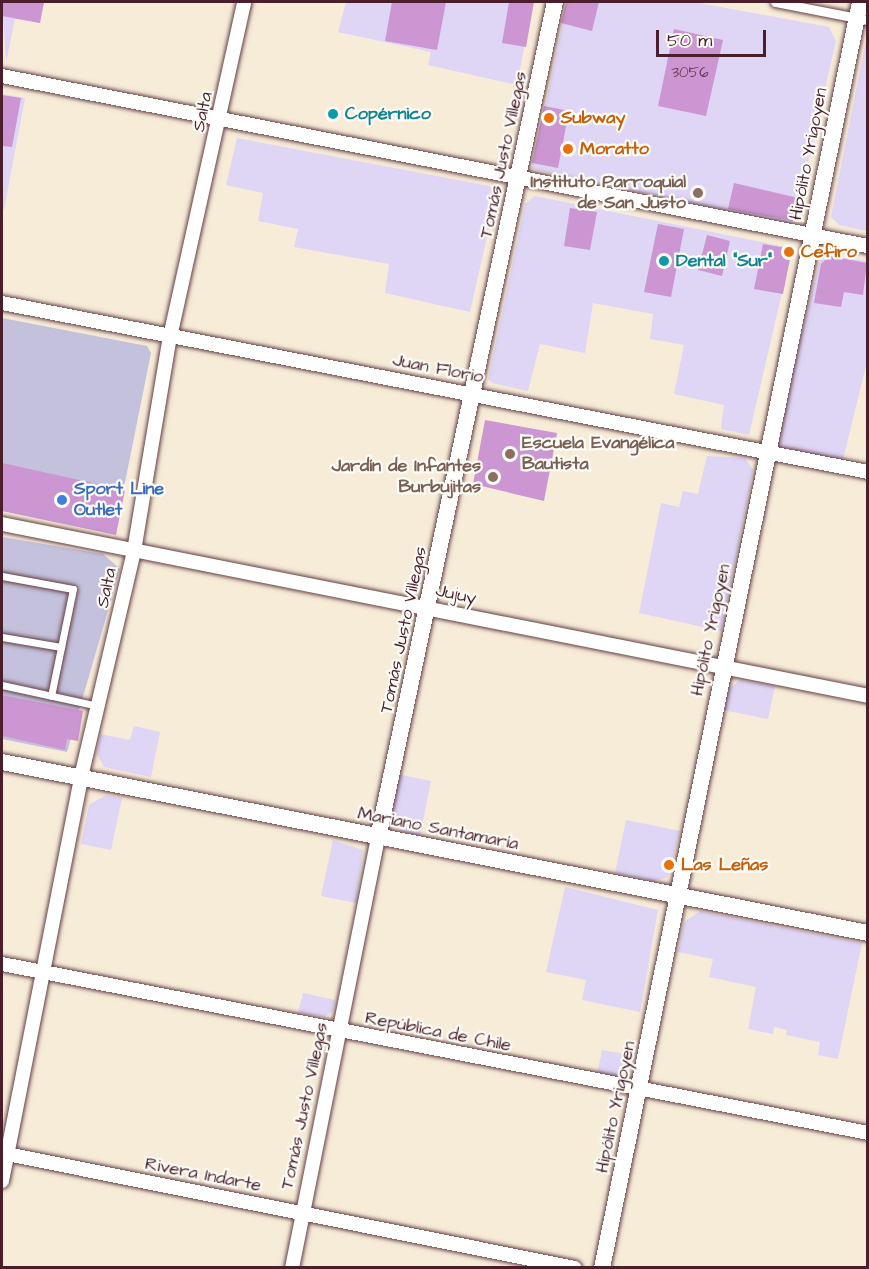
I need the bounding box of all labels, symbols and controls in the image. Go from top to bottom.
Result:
scale bar [659,18,768,56]
text: 50 m [667,28,712,53]
house number: 3056 [671,64,709,82]
street label: Tomás Justo Villegas [476,70,532,240]
street label: Hipólito Yrigoyen [786,86,832,222]
street label: Salta [188,90,218,134]
place label: Copérnico [345,103,431,125]
marker: Copérnico [326,107,340,121]
place label: Subway [561,107,625,129]
marker: Subway [542,111,556,125]
place label: Moratto [580,138,649,160]
marker: Moratto [561,142,575,156]
place label: Instituto Parroquial de San Justo [530,172,686,214]
marker: Instituto Parroquial de San Justo [691,186,705,200]
place label: Cefiro [801,241,857,263]
marker: Cefiro [782,245,796,259]
place label: Dental "Sur" [676,250,772,272]
marker: Dental "Sur" [657,254,671,268]
street label: Juan Florio [391,350,485,388]
place label: Escuela Evangélica Bautista [522,433,674,476]
marker: Escuela Evangélica Bautista [503,447,517,461]
place label: Jardín de Infantes Burbujitas [331,456,481,498]
marker: Jardín de Infantes Burbujitas [486,470,500,484]
place label: Sport Line Outlet [74,479,164,522]
marker: Sport Line Outlet [55,493,69,507]
street label: Tomás Justo Villegas [376,545,432,715]
street label: Hipólito Yrigoyen [686,562,736,698]
street label: Salta [92,566,122,610]
street label: Jujuy [434,580,478,610]
street label: Mariano Santamaría [356,803,520,855]
place label: Las Leñas [681,854,768,876]
marker: Las Leñas [662,858,676,872]
street label: República de Chile [363,1007,513,1057]
street label: Tomás Justo Villegas [277,1021,333,1191]
street label: Hipólito Yrigoyen [591,1039,641,1175]
street label: Rivera Indarte [143,1153,263,1197]

